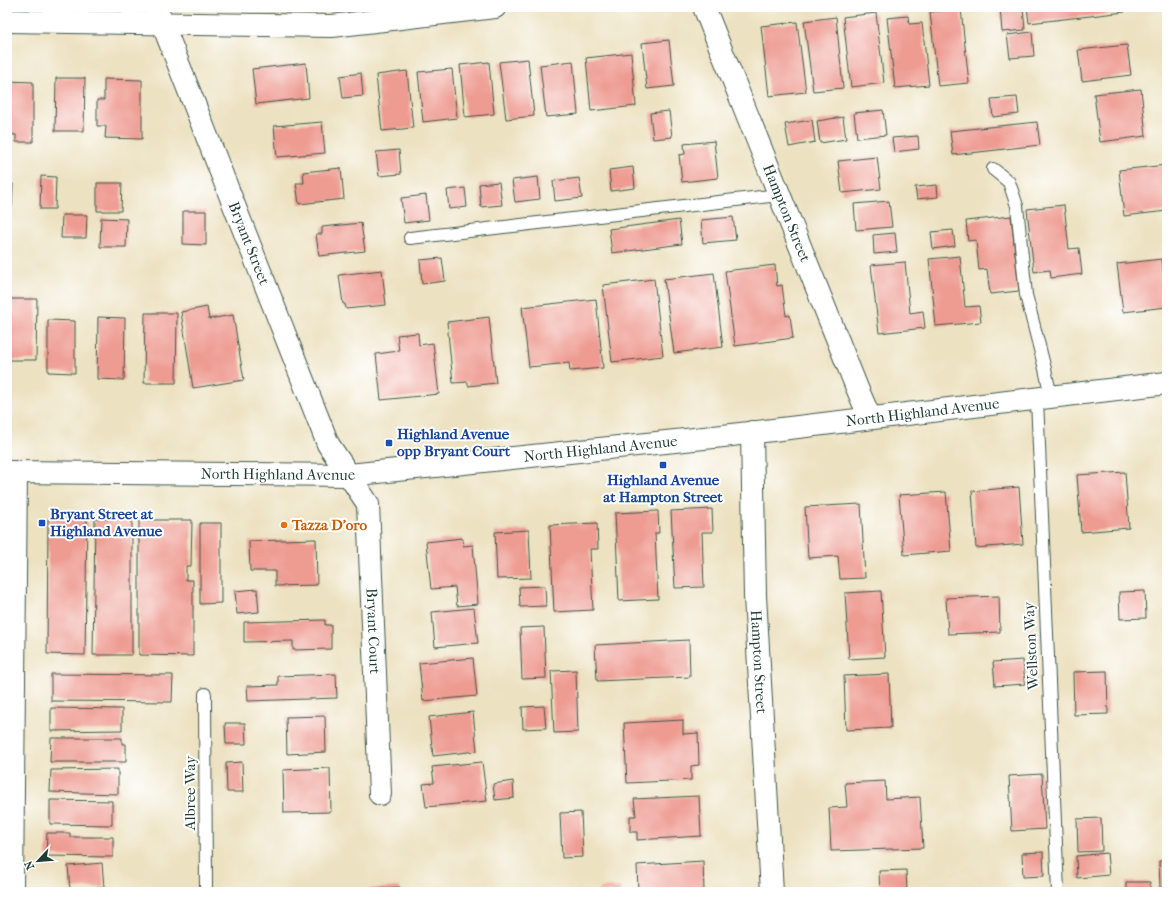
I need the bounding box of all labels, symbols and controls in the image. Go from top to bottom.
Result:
street label: Hampton Street [759,161,815,265]
street label: Bryant Street [225,199,274,288]
street label: North Highland Avenue [845,394,1001,430]
place label: Highland Avenue opp Bryant Court [397,425,511,460]
street label: North Highland Avenue [523,432,679,466]
marker: Highland Avenue opp Bryant Court [384,438,394,448]
marker: Highland Avenue at Hampton Street [658,460,668,470]
street label: North Highland Avenue [201,465,357,484]
place label: Highland Avenue at Hampton Street [603,471,723,506]
place label: Bryant Street at Highland Avenue [50,505,163,540]
place label: Tazza D'oro [291,516,367,534]
marker: Bryant Street at Highland Avenue [37,518,47,528]
marker: Tazza D'oro [279,520,289,530]
street label: Bryant Court [362,588,384,675]
street label: Wellston Way [1020,601,1042,691]
street label: Hampton Street [747,609,771,715]
street label: Albree Way [181,755,199,831]
north arrow [18,841,58,881]
text: N [22,858,37,872]

